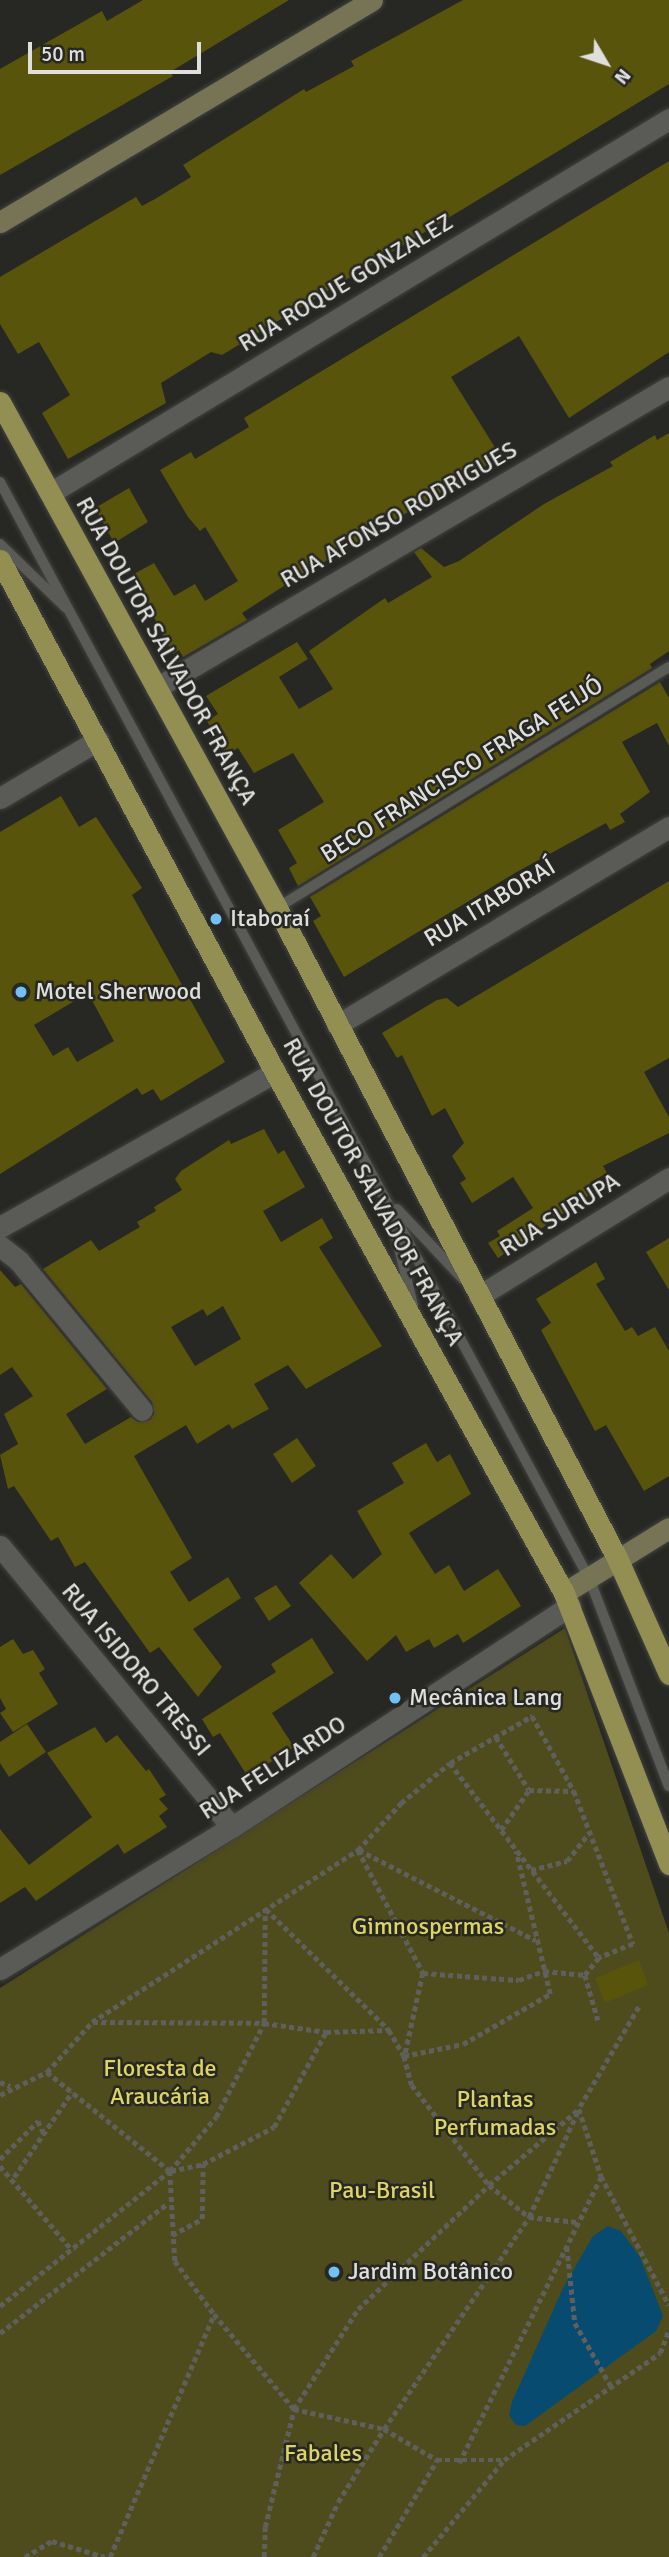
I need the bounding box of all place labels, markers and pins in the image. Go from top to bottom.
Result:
place label: Itaboraí [230,905,310,933]
marker: Itaboraí [208,911,224,927]
place label: Motel Sherwood [35,978,202,1006]
marker: Motel Sherwood [13,984,29,1000]
place label: Mecânica Lang [409,1684,562,1712]
marker: Mecânica Lang [387,1690,403,1706]
place label: Jardim Botânico [348,2258,513,2286]
marker: Jardim Botânico [326,2264,342,2280]

